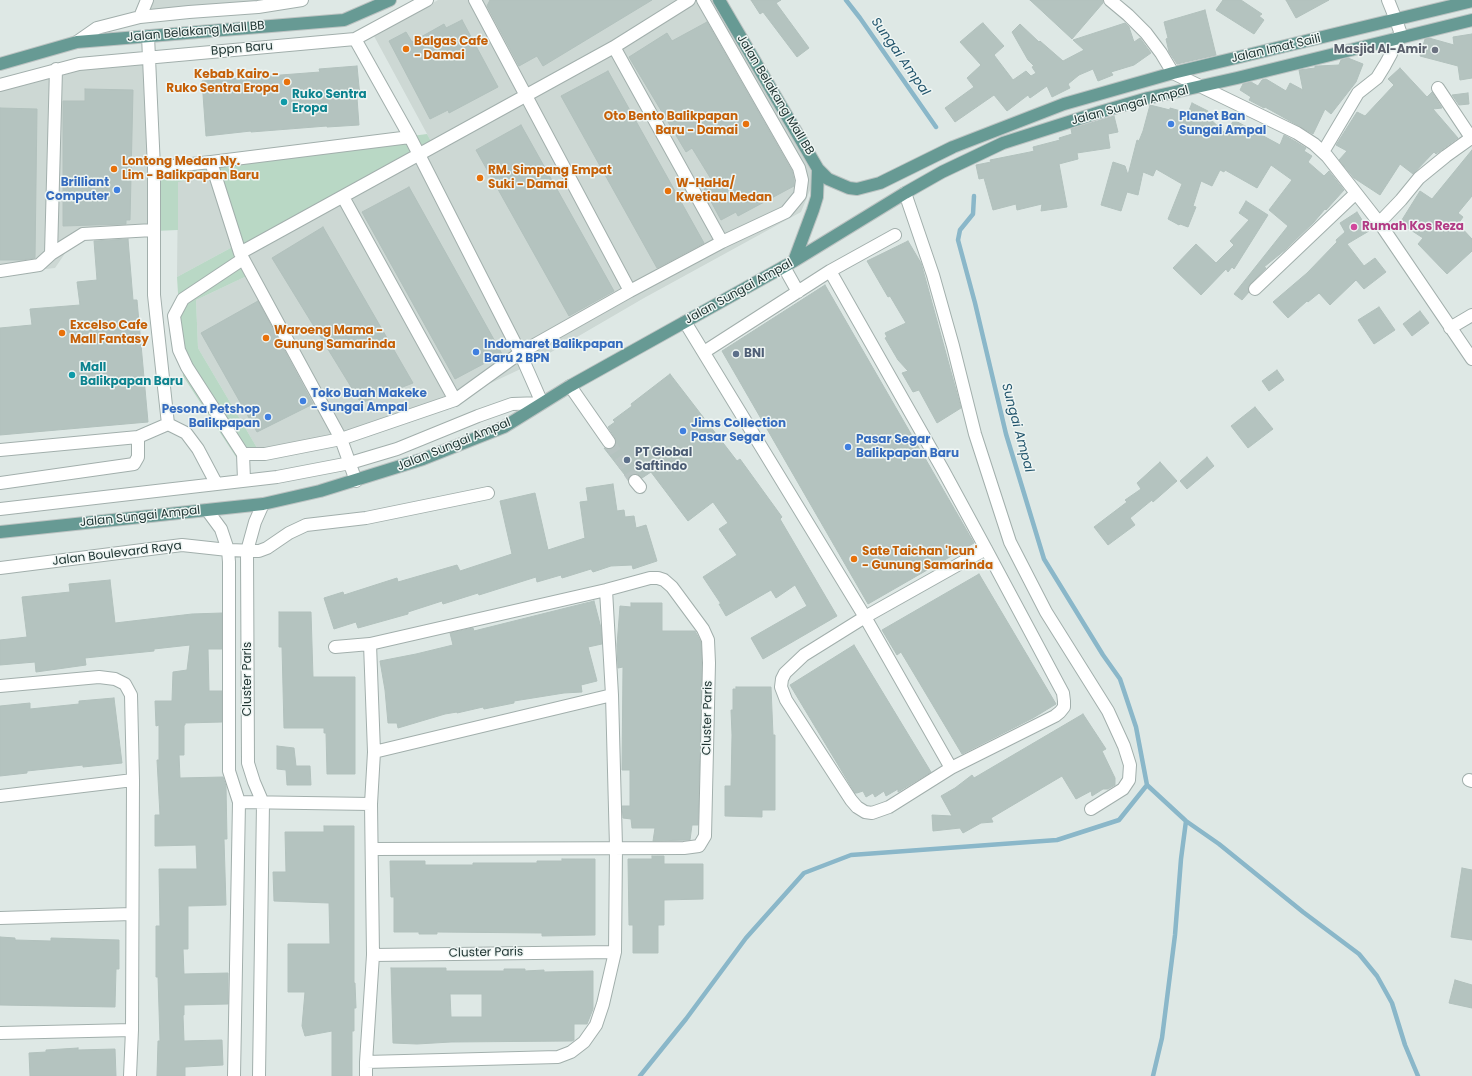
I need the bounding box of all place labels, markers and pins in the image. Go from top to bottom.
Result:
place label: Balgas Cafe - Damai [414,35,488,63]
place label: Masjid Al-Amir [1334,43,1427,57]
marker: Balgas Cafe - Damai [401,44,411,54]
marker: Masjid Al-Amir [1430,45,1440,55]
place label: Kebab Kairo - Ruko Sentra Eropa [166,68,279,96]
marker: Kebab Kairo - Ruko Sentra Eropa [282,77,292,87]
place label: Ruko Sentra Eropa [292,88,367,116]
marker: Ruko Sentra Eropa [279,97,289,107]
place label: Oto Bento Balikpapan Baru - Damai [604,110,738,138]
place label: Planet Ban Sungai Ampal [1179,110,1266,138]
marker: Oto Bento Balikpapan Baru - Damai [741,119,751,129]
marker: Planet Ban Sungai Ampal [1166,119,1176,129]
place label: Lontong Medan Ny. Lim - Balikpapan Baru [122,155,259,183]
marker: Lontong Medan Ny. Lim - Balikpapan Baru [109,164,119,174]
place label: RM. Simpang Empat Suki - Damai [488,164,612,192]
marker: RM. Simpang Empat Suki - Damai [475,173,485,183]
place label: Brilliant Computer [46,176,109,204]
place label: W-HaHa/ Kwetiau Medan [676,177,772,205]
marker: Brilliant Computer [112,185,122,195]
marker: W-HaHa/ Kwetiau Medan [663,186,673,196]
place label: Rumah Kos Reza [1362,220,1464,234]
marker: Rumah Kos Reza [1349,222,1359,232]
place label: Excelso Cafe Mall Fantasy [70,319,149,347]
place label: Waroeng Mama - Gunung Samarinda [274,324,396,352]
marker: Excelso Cafe Mall Fantasy [57,328,67,338]
marker: Waroeng Mama - Gunung Samarinda [261,333,271,343]
place label: Indomaret Balikpapan Baru 2 BPN [484,338,623,366]
marker: Indomaret Balikpapan Baru 2 BPN [471,347,481,357]
place label: BNI [744,347,764,361]
marker: BNI [731,349,741,359]
place label: Mall Balikpapan Baru [80,361,183,389]
marker: Mall Balikpapan Baru [67,370,77,380]
place label: Toko Buah Makeke - Sungai Ampal [311,387,427,415]
marker: Toko Buah Makeke - Sungai Ampal [298,396,308,406]
place label: Pesona Petshop Balikpapan [162,403,260,431]
marker: Pesona Petshop Balikpapan [263,412,273,422]
place label: Jims Collection Pasar Segar [691,417,786,445]
marker: Jims Collection Pasar Segar [678,426,688,436]
place label: Pasar Segar Balikpapan Baru [856,433,959,461]
marker: Pasar Segar Balikpapan Baru [843,442,853,452]
place label: PT Global Saftindo [635,446,692,474]
marker: PT Global Saftindo [622,455,632,465]
place label: Sate Taichan 'Icun' - Gunung Samarinda [862,545,993,573]
marker: Sate Taichan 'Icun' - Gunung Samarinda [849,554,859,564]

